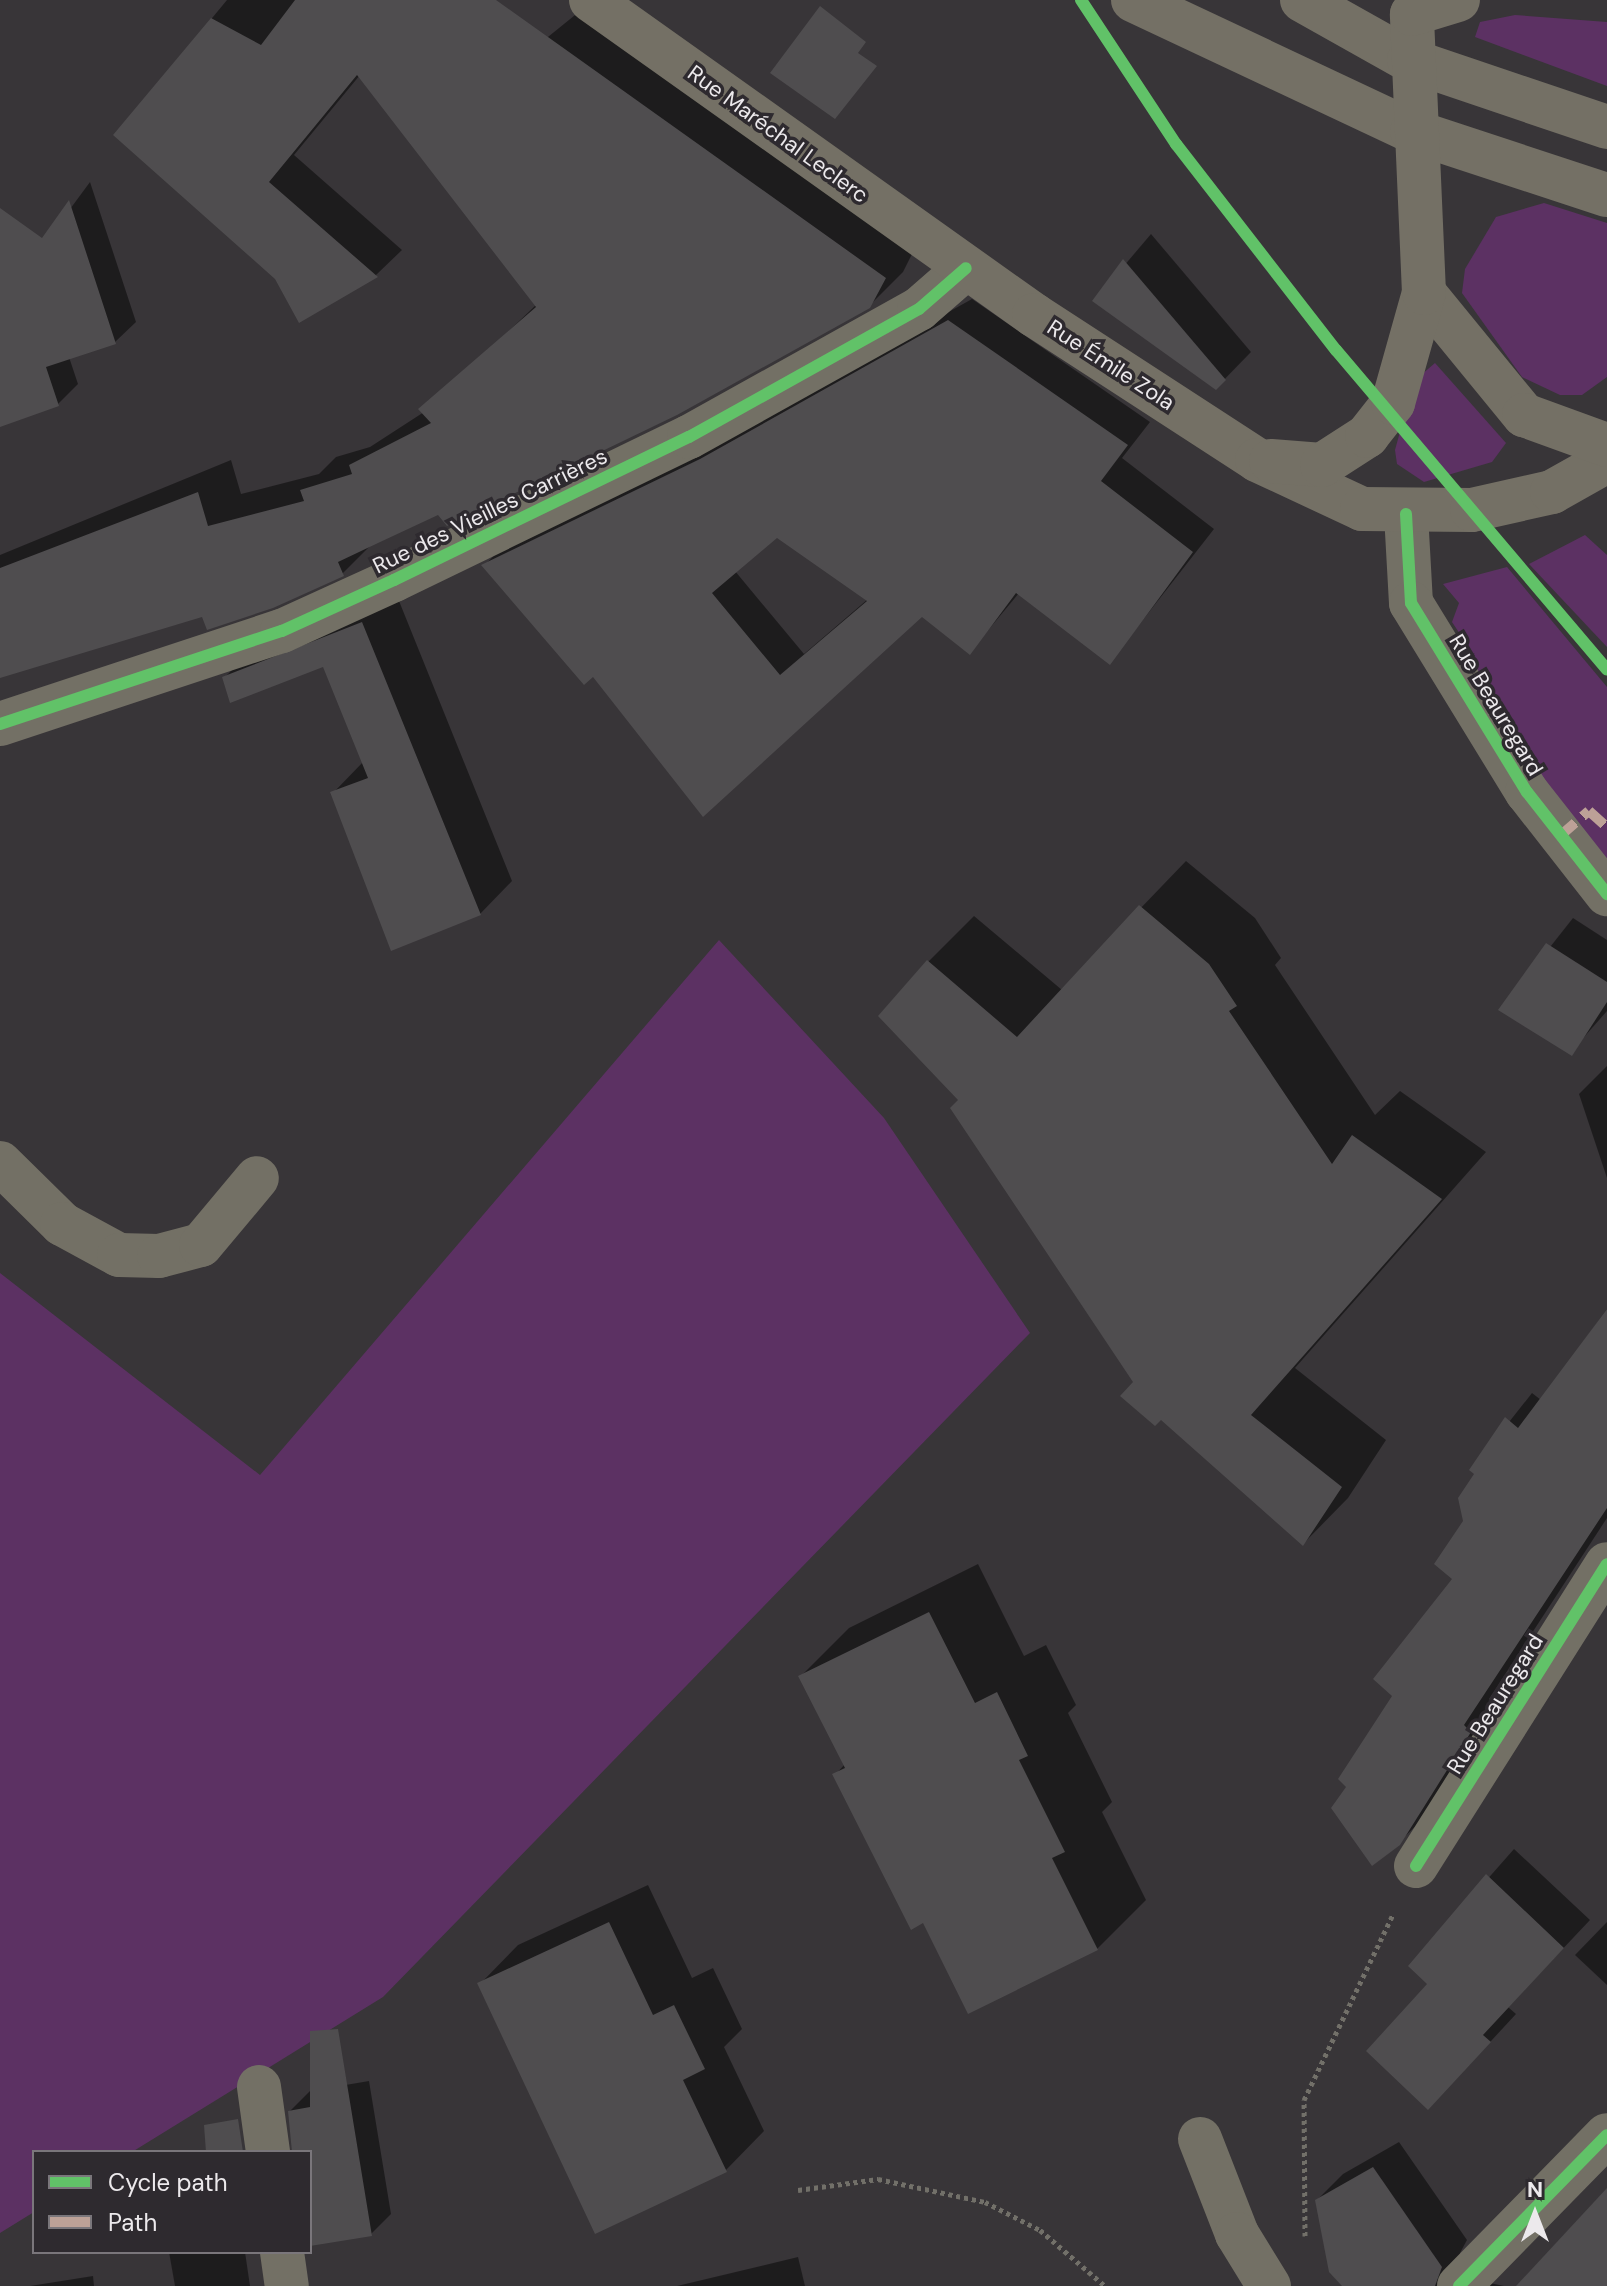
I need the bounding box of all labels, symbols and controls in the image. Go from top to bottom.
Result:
street label: Rue Maréchal Leclerc [683,60,873,208]
street label: Rue Émile Zola [1042,314,1180,416]
street label: Rue des Vieilles Carrières [369,443,611,579]
street label: Rue Beauregard [1443,630,1549,780]
street label: Rue Beauregard [1441,1629,1549,1779]
legend [32,2150,312,2254]
text: Cycle path [108,2167,227,2198]
north arrow [1495,2174,1575,2254]
text: N [1527,2175,1543,2204]
text: Path [108,2207,157,2238]

